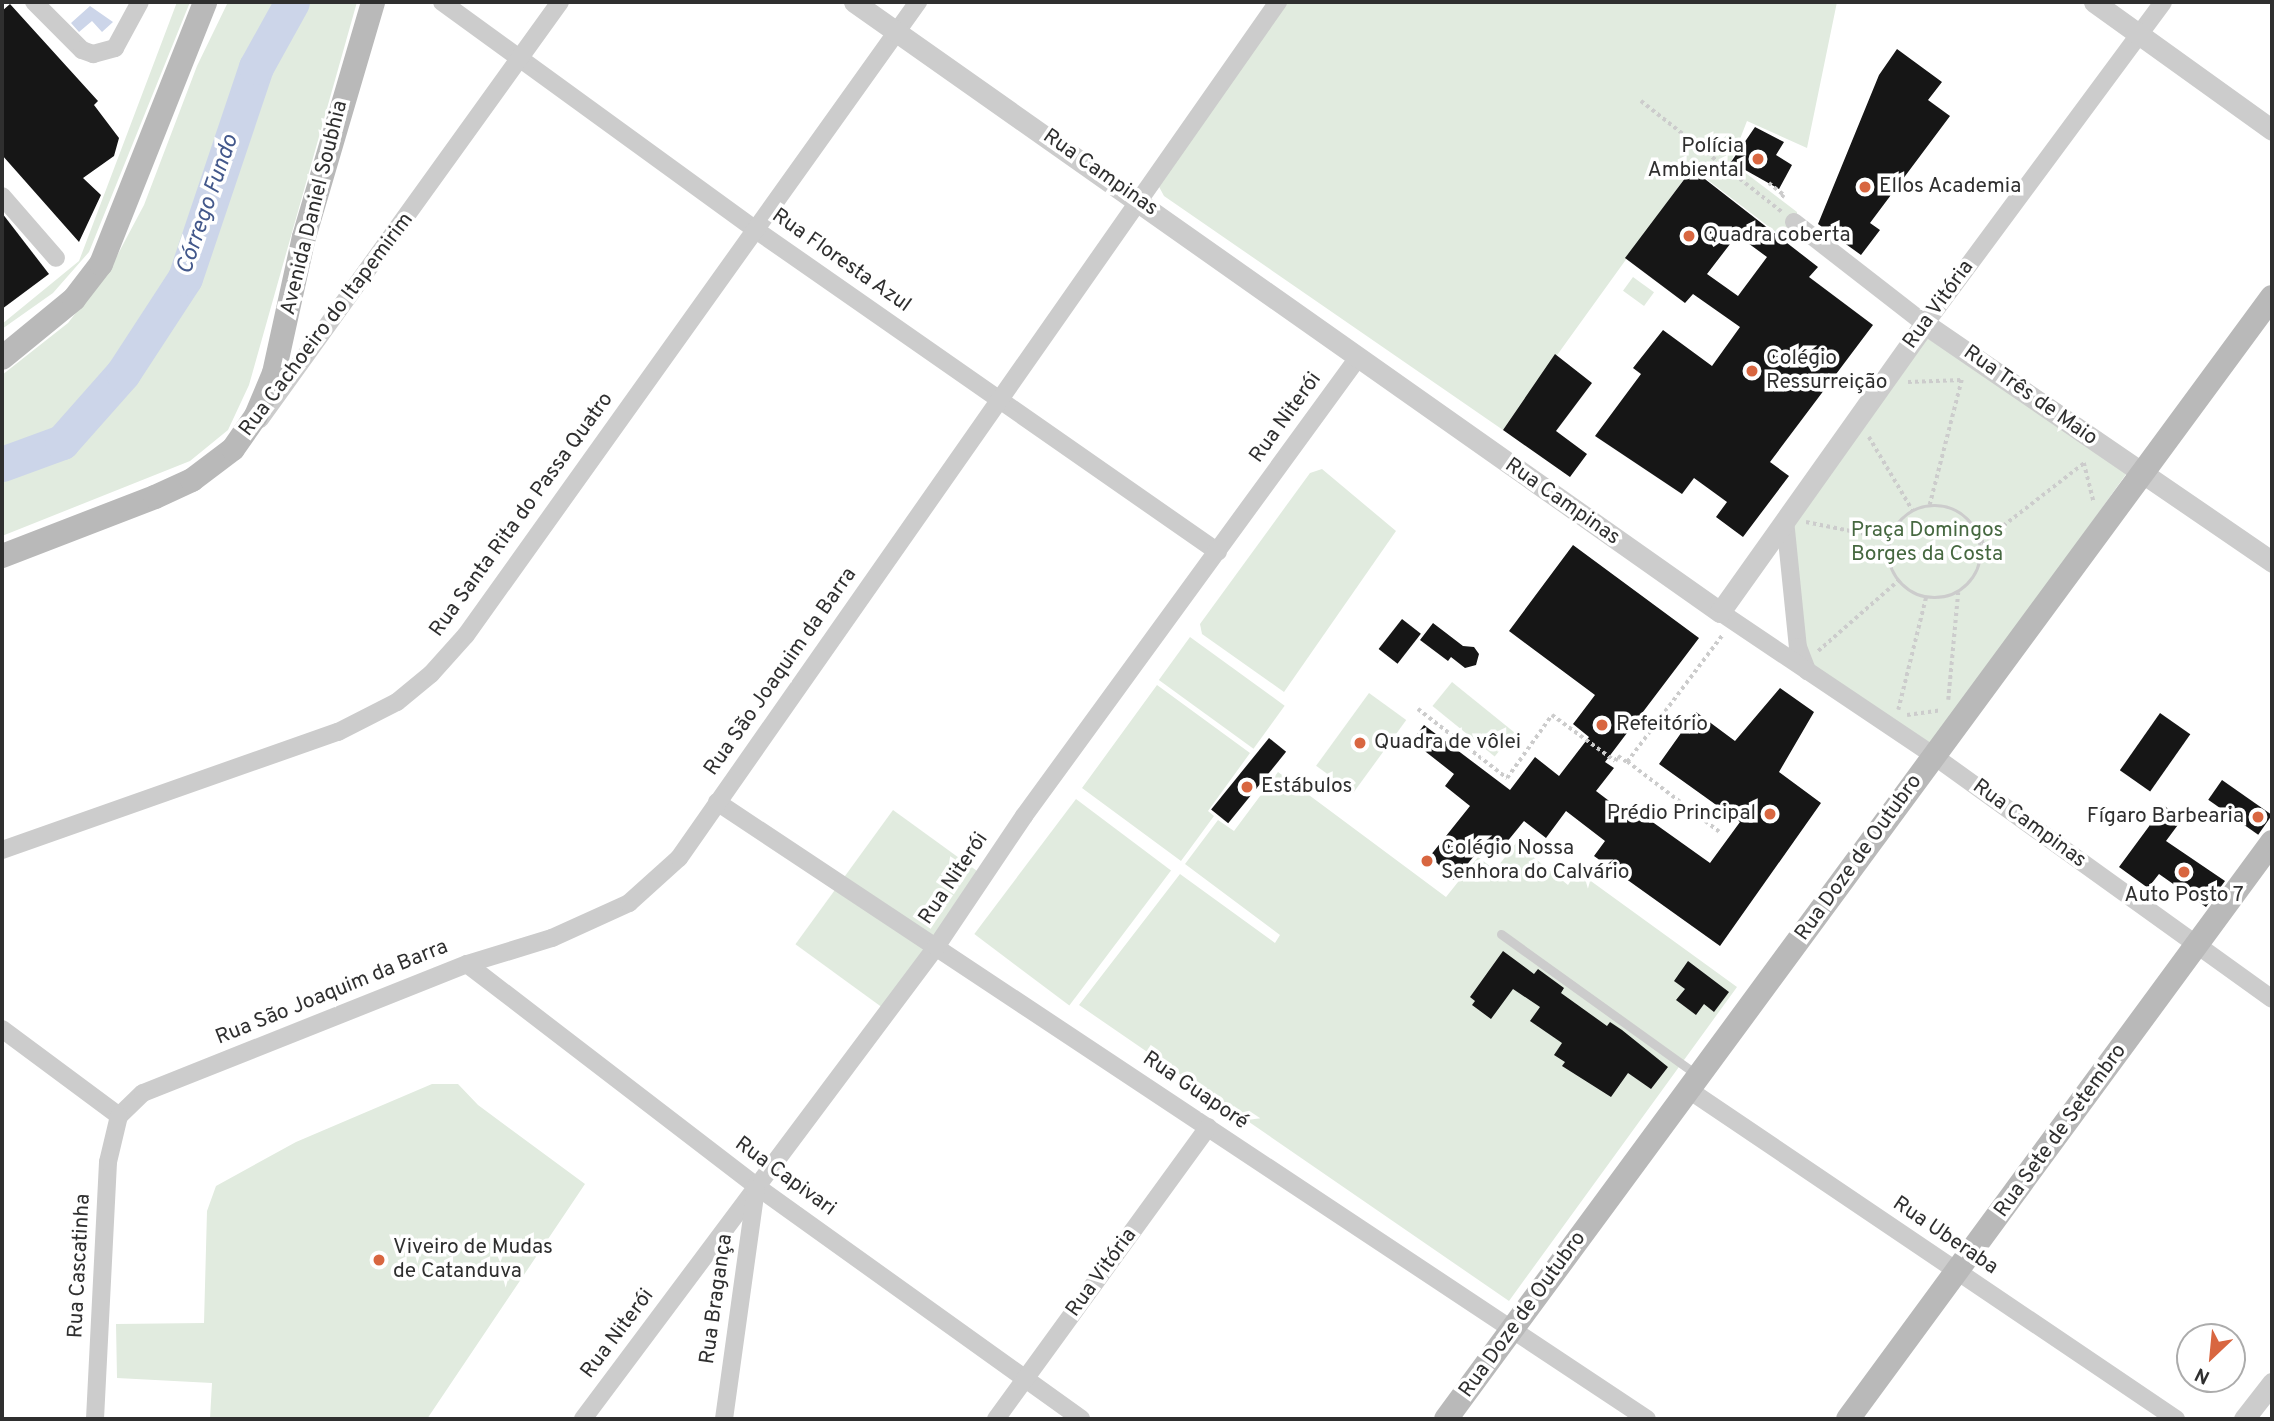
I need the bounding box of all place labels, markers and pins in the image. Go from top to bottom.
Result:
place label: Polícia Ambiental [1648,134,1744,184]
marker: Polícia Ambiental [1750,151,1766,167]
place label: Ellos Academia [1879,174,2022,200]
marker: Ellos Academia [1857,179,1873,195]
place label: Quadra coberta [1703,223,1850,249]
marker: Quadra coberta [1681,228,1697,244]
place label: Colégio Ressurreição [1766,346,1887,396]
marker: Colégio Ressurreição [1744,363,1760,379]
place label: Refeitório [1616,712,1708,738]
marker: Refeitório [1594,717,1610,733]
place label: Quadra de vôlei [1374,730,1521,756]
marker: Quadra de vôlei [1352,735,1368,751]
place label: Estábulos [1261,774,1352,800]
marker: Estábulos [1239,779,1255,795]
place label: Prédio Principal [1607,801,1756,827]
place label: Fígaro Barbearia [2087,804,2244,830]
marker: Prédio Principal [1762,806,1778,822]
marker: Fígaro Barbearia [2250,809,2266,825]
place label: Colégio Nossa Senhora do Calvário [1441,836,1630,886]
marker: Colégio Nossa Senhora do Calvário [1419,853,1435,869]
marker: Auto Posto 7 [2176,864,2192,880]
place label: Auto Posto 7 [2124,883,2244,909]
place label: Viveiro de Mudas de Catanduva [393,1235,553,1285]
marker: Viveiro de Mudas de Catanduva [371,1252,387,1268]

